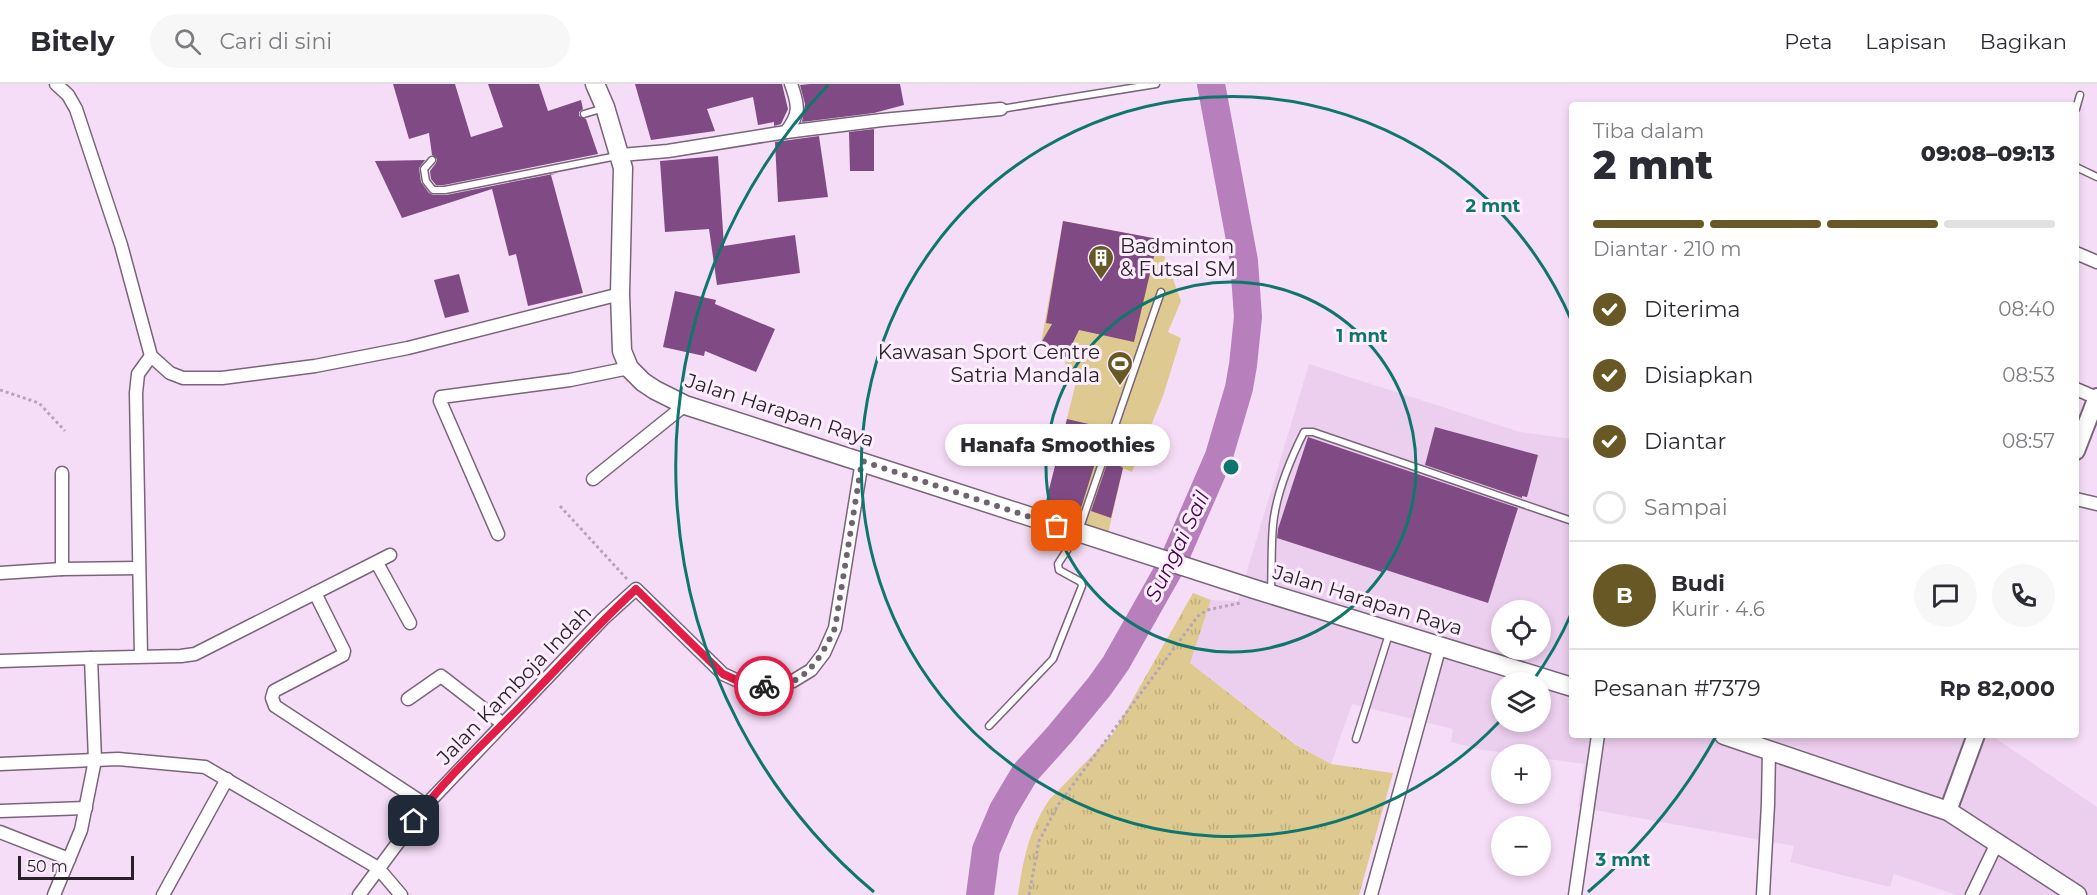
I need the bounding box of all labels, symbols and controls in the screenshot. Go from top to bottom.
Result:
search box [150,14,570,68]
text: Bitely [30,24,114,58]
icon: search [171,25,204,58]
text: Cari di sini [219,28,332,55]
text: Peta [1784,29,1832,54]
text: Lapisan [1865,29,1947,54]
text: Bagikan [1980,29,2067,54]
text: Tiba dalam [1593,119,1704,143]
text: 09:08–09:13 [1921,140,2055,167]
text: 2 mnt [1593,141,1713,189]
text: 2 mnt [1466,195,1521,217]
place label: Badminton & Futsal SM [1120,234,1236,281]
text: Diantar · 210 m [1593,237,1742,261]
building icon: Badminton & Futsal SM [1086,243,1116,281]
icon: check [1593,293,1626,326]
text: Diterima [1644,296,1741,323]
text: 08:40 [1998,297,2055,321]
text: 1 mnt [1336,325,1388,347]
place label: Kawasan Sport Centre Satria Mandala [878,340,1100,387]
sports icon: Kawasan Sport Centre Satria Mandala [1105,349,1135,387]
icon: check [1593,359,1626,392]
text: Disiapkan [1644,362,1753,389]
text: 08:53 [2002,363,2055,387]
street label: Jalan Harapan Raya [682,368,877,452]
callout: Hanafa Smoothies [944,424,1170,466]
icon: check [1593,425,1626,458]
text: Diantar [1644,428,1726,455]
text: 08:57 [2002,429,2055,453]
text: Hanafa Smoothies [960,433,1155,457]
centre of rings [1221,457,1241,477]
water label: Sungai Sail [1140,487,1215,605]
text: Sampai [1644,494,1728,521]
pin [1031,500,1082,551]
icon: bag [1040,509,1073,542]
street label: Jalan Harapan Raya [1269,559,1466,640]
button: chat [1914,564,1977,627]
button: phone [1992,564,2055,627]
text: Budi [1671,570,1725,597]
text: B [1616,582,1633,609]
text: Kurir · 4.6 [1671,597,1765,621]
map controls [1491,600,1551,876]
button: locate [1491,600,1551,660]
street label: Jalan Kamboja Indah [431,601,596,770]
courier [734,656,794,716]
icon: bike [748,670,781,703]
button: layers [1491,672,1551,732]
text: Pesanan #7379 [1593,675,1761,702]
text: Rp 82,000 [1939,675,2055,702]
button: + [1491,744,1551,804]
pin [388,795,439,846]
icon: home [397,804,430,837]
button: − [1491,816,1551,876]
text: 3 mnt [1595,849,1651,871]
scale bar [18,853,134,880]
text: 50 m [27,857,68,876]

